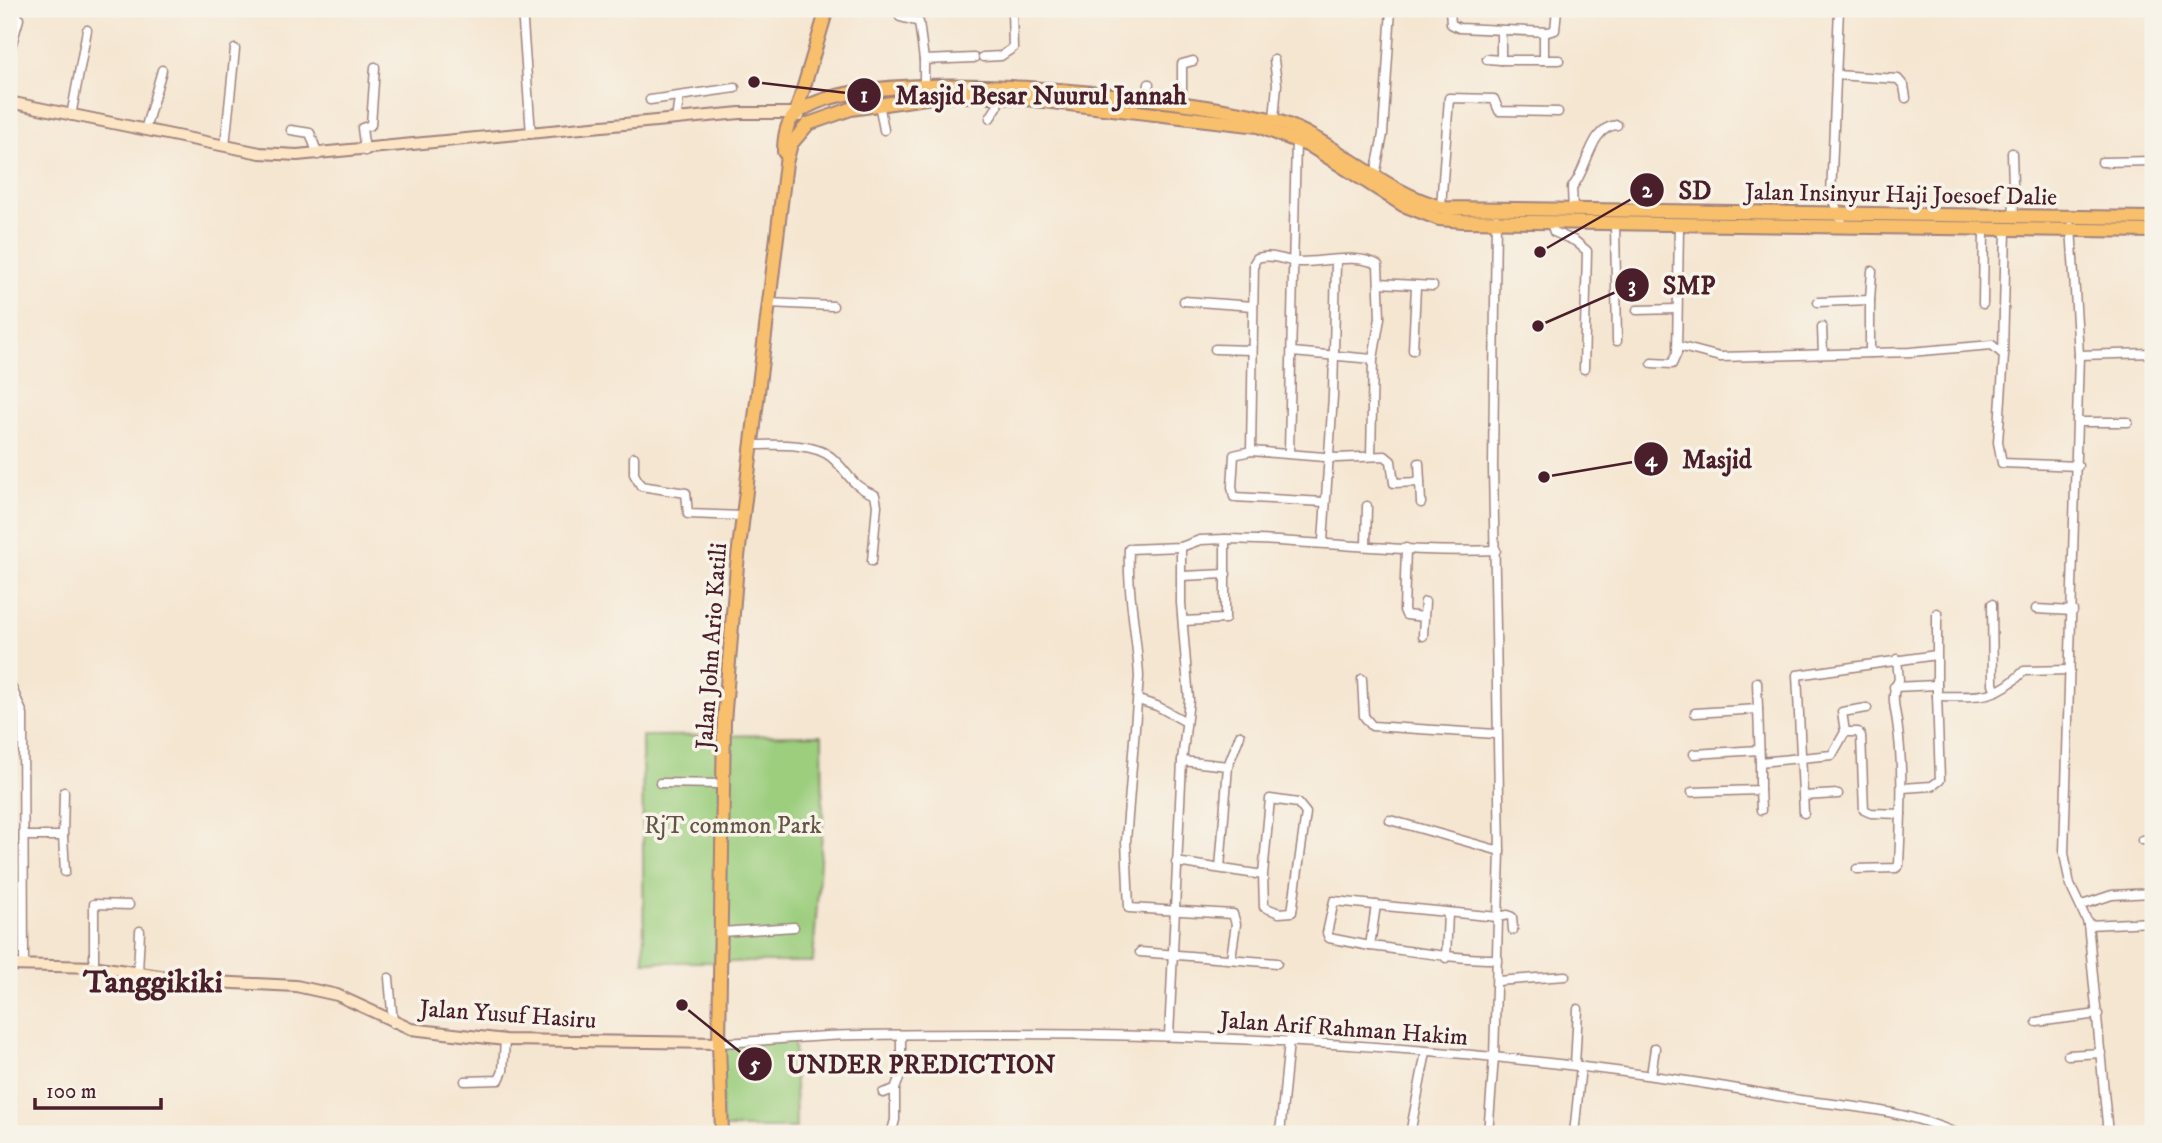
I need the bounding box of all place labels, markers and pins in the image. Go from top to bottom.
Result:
callout: Masjid Besar Nuurul Jannah [846,71,1200,118]
callout: SD [1629,166,1725,213]
callout: SMP [1614,262,1730,309]
callout: Masjid [1633,435,1765,482]
callout: UNDER PREDICTION [738,1040,1070,1087]

